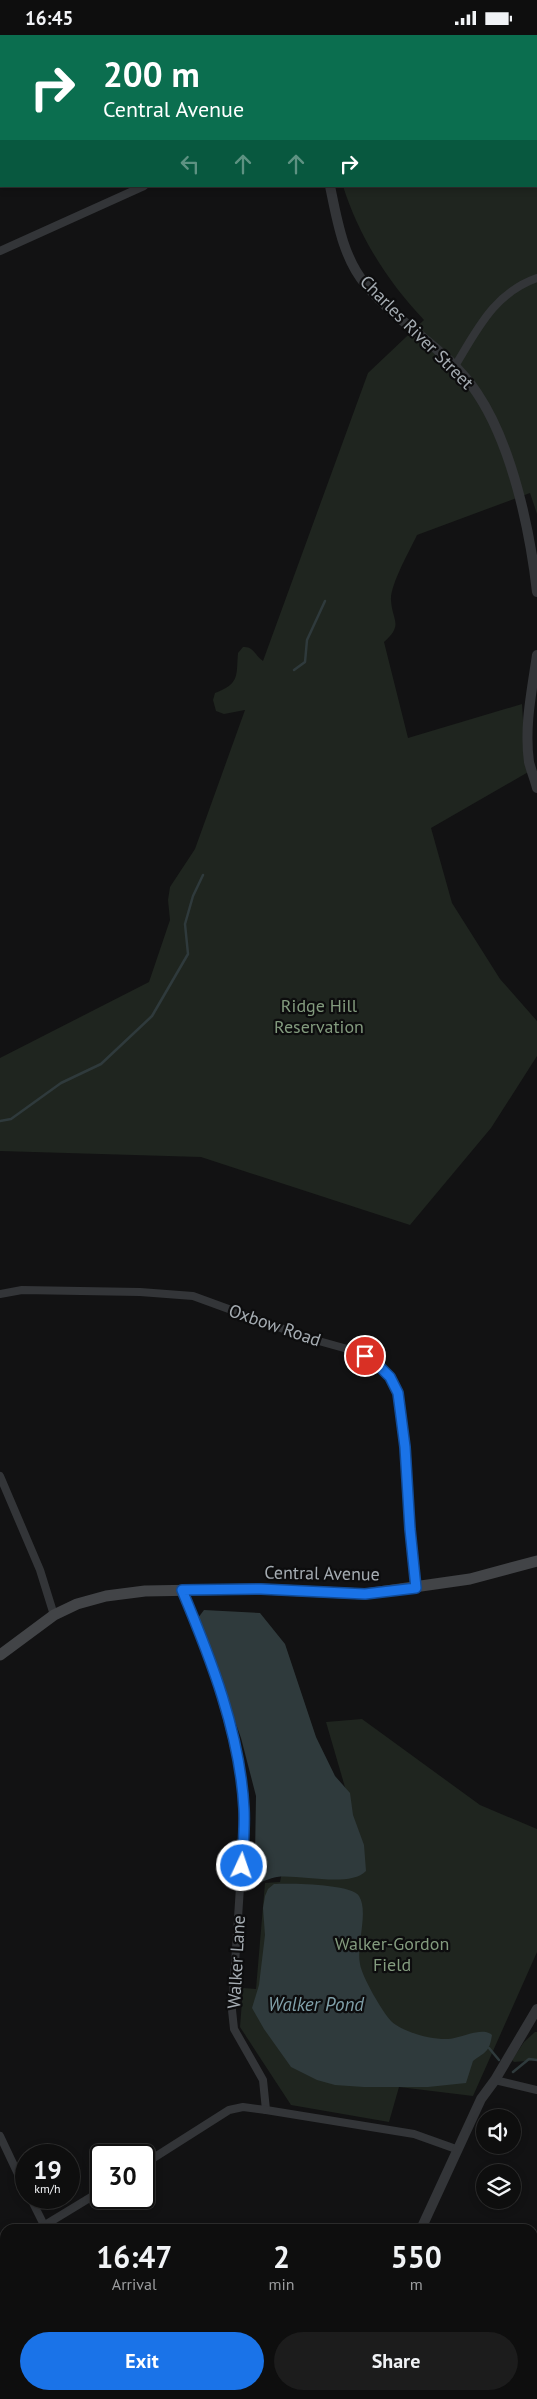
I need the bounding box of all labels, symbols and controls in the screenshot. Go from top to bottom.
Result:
text: 16:45 [25,6,73,30]
text: 200 m [103,51,200,97]
icon: right [20,55,85,120]
text: Central Avenue [103,95,244,123]
icon: left [176,150,204,178]
icon: ahead [229,150,257,178]
icon: ahead [282,150,310,178]
icon: right [335,150,363,178]
street label: Charles River Street [355,270,479,394]
park label: Ridge Hill Reservation [274,994,364,1038]
street label: Oxbow Road [226,1299,324,1351]
pin [344,1335,386,1377]
icon: arrive [351,1342,379,1370]
street label: Central Avenue [264,1560,380,1586]
position arrow [215,1839,267,1891]
street label: Walker Lane [222,1915,250,2009]
park label: Walker-Gordon Field [335,1932,449,1976]
water label: Walker Pond [268,1992,365,2016]
map controls [476,2109,521,2209]
button: sound [476,2109,521,2154]
speed limit sign: 30 [90,2144,155,2209]
text: 19 [33,2154,62,2186]
button: layers [476,2164,521,2209]
text: km/h [34,2181,61,2196]
text: 16:47 [96,2237,172,2276]
text: 2 [273,2237,290,2276]
text: 550 [391,2237,442,2276]
text: Arrival [112,2274,157,2294]
text: min [269,2274,295,2294]
text: m [410,2274,423,2294]
button: Exit [20,2332,264,2390]
button: Share [274,2332,518,2390]

